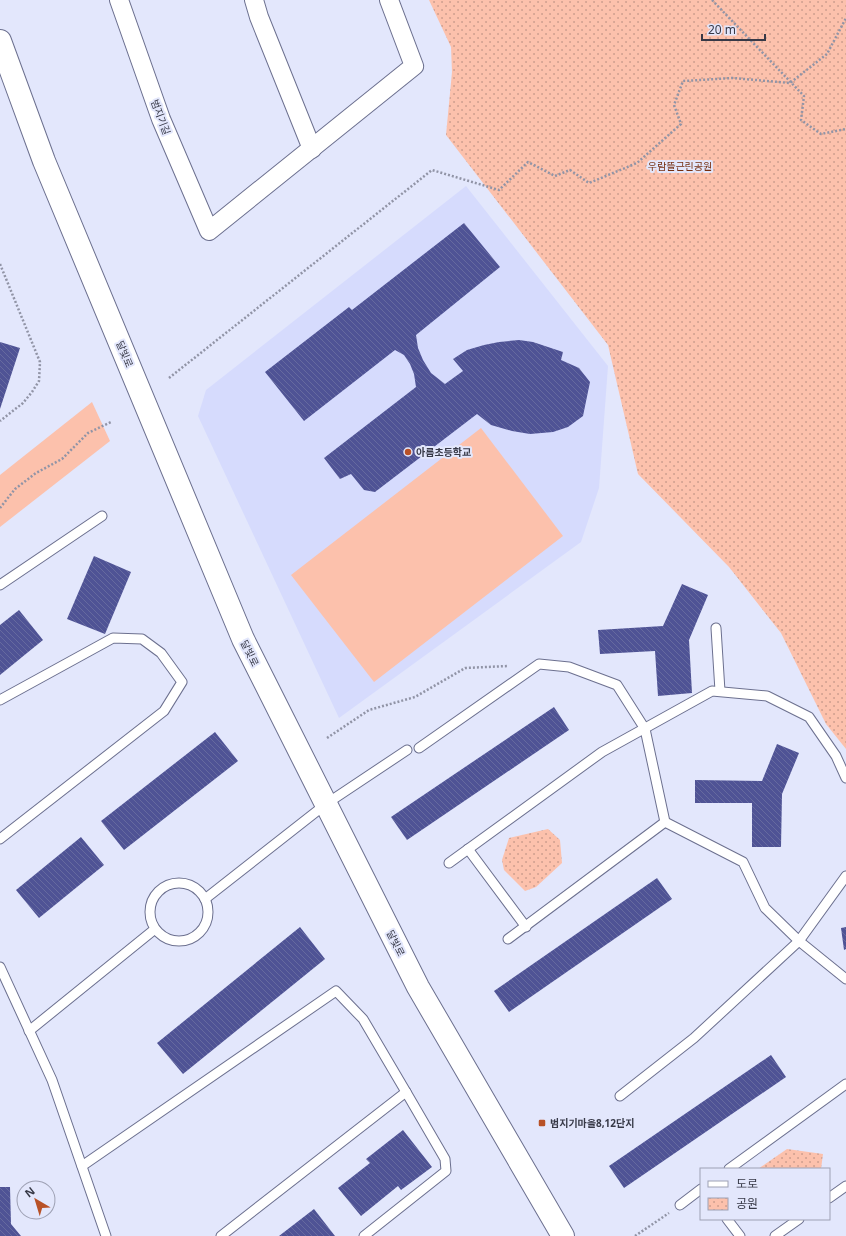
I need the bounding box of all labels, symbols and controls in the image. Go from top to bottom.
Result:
scale bar [702,16,765,42]
text: 20 m [708,21,736,38]
street label: 범지기길 [148,97,174,137]
park label: 우람뜰근린공원 [648,159,712,173]
street label: 달빛로 [113,339,137,369]
place label: 아름초등학교 [416,445,471,459]
marker: 아름초등학교 [403,447,413,457]
street label: 달빛로 [238,638,262,668]
street label: 달빛로 [383,928,409,958]
place label: 범지기마을8,12단지 [550,1116,634,1130]
marker: 범지기마을8,12단지 [537,1118,547,1128]
legend [700,1168,830,1220]
text: 도로 [736,1175,758,1192]
north arrow [16,1180,56,1220]
text: N [21,1183,38,1200]
text: 공원 [736,1195,758,1212]

